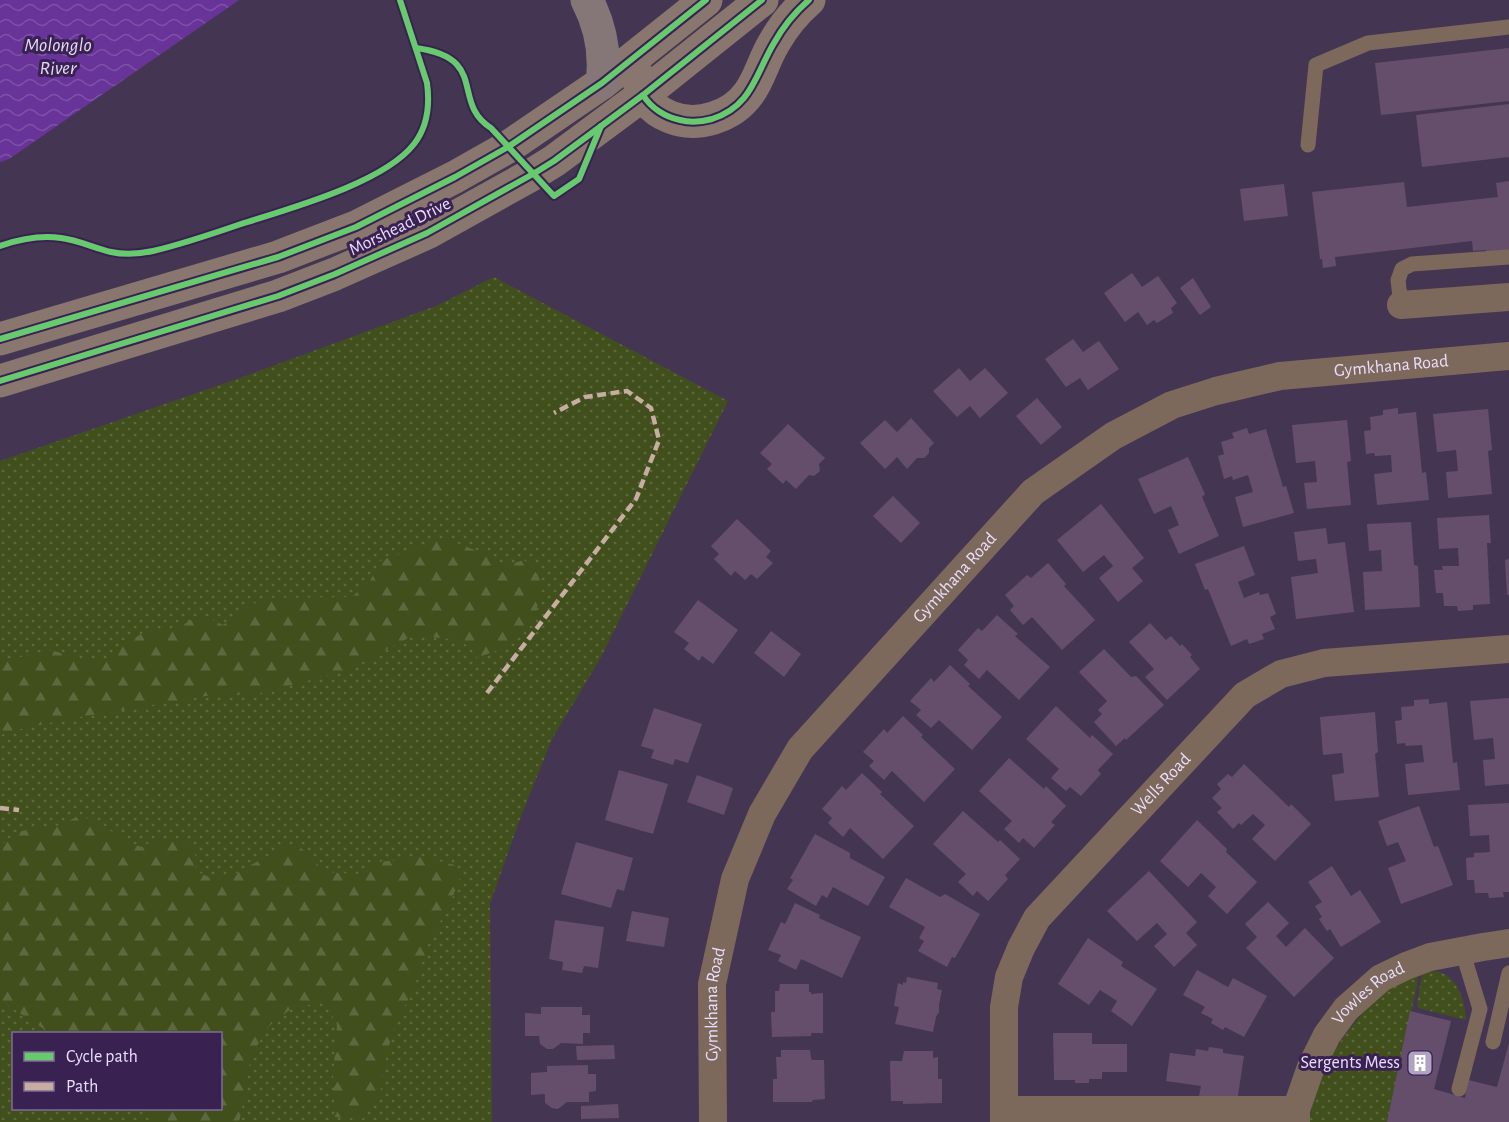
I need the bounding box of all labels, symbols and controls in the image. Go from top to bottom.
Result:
water label: Molonglo River [24,35,92,78]
street label: Morshead Drive [346,195,454,259]
street label: Gymkhana Road [1333,352,1449,380]
street label: Gymkhana Road [910,529,1000,627]
street label: Wells Road [1128,750,1194,819]
street label: Gymkhana Road [703,946,729,1061]
street label: Vowles Road [1329,959,1407,1028]
legend [12,1032,222,1110]
text: Cycle path [66,1048,138,1066]
building icon: Sergents Mess [1405,1048,1435,1078]
place label: Sergents Mess [1301,1054,1400,1072]
text: Path [66,1078,98,1096]

